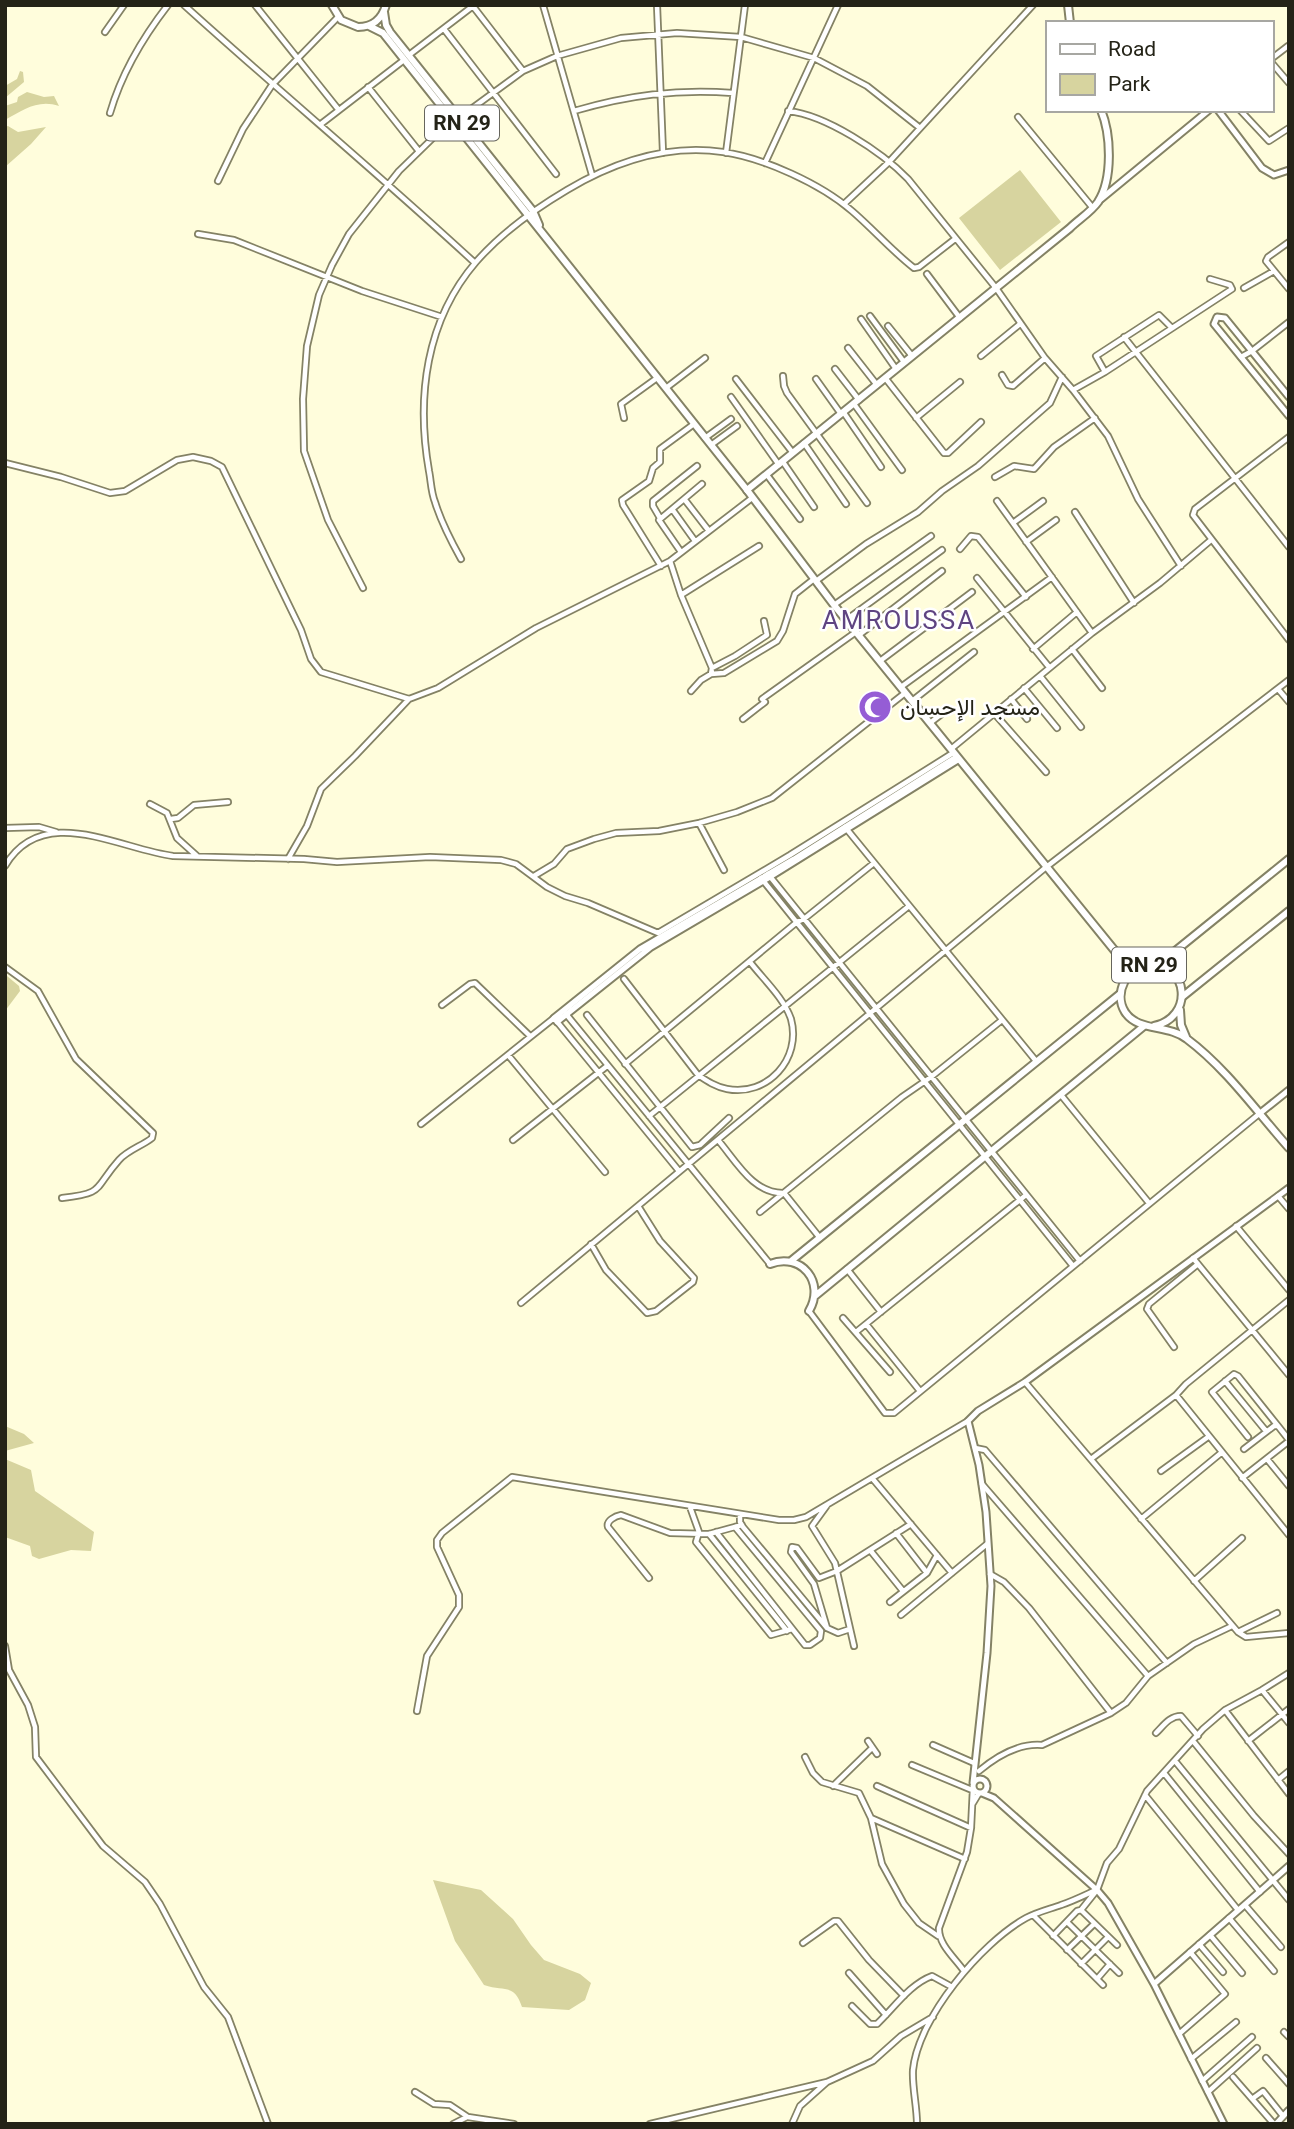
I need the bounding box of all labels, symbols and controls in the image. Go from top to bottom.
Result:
legend [1046,21,1273,112]
text: Road [1108,37,1156,61]
text: Park [1108,72,1151,96]
road number: RN 29 [425,106,499,140]
district label: AMROUSSA [822,605,976,635]
mosque icon: مسجد الإحسان [856,688,894,726]
place label: مسجد الإحسان [900,694,1040,722]
road number: RN 29 [1112,948,1186,982]

